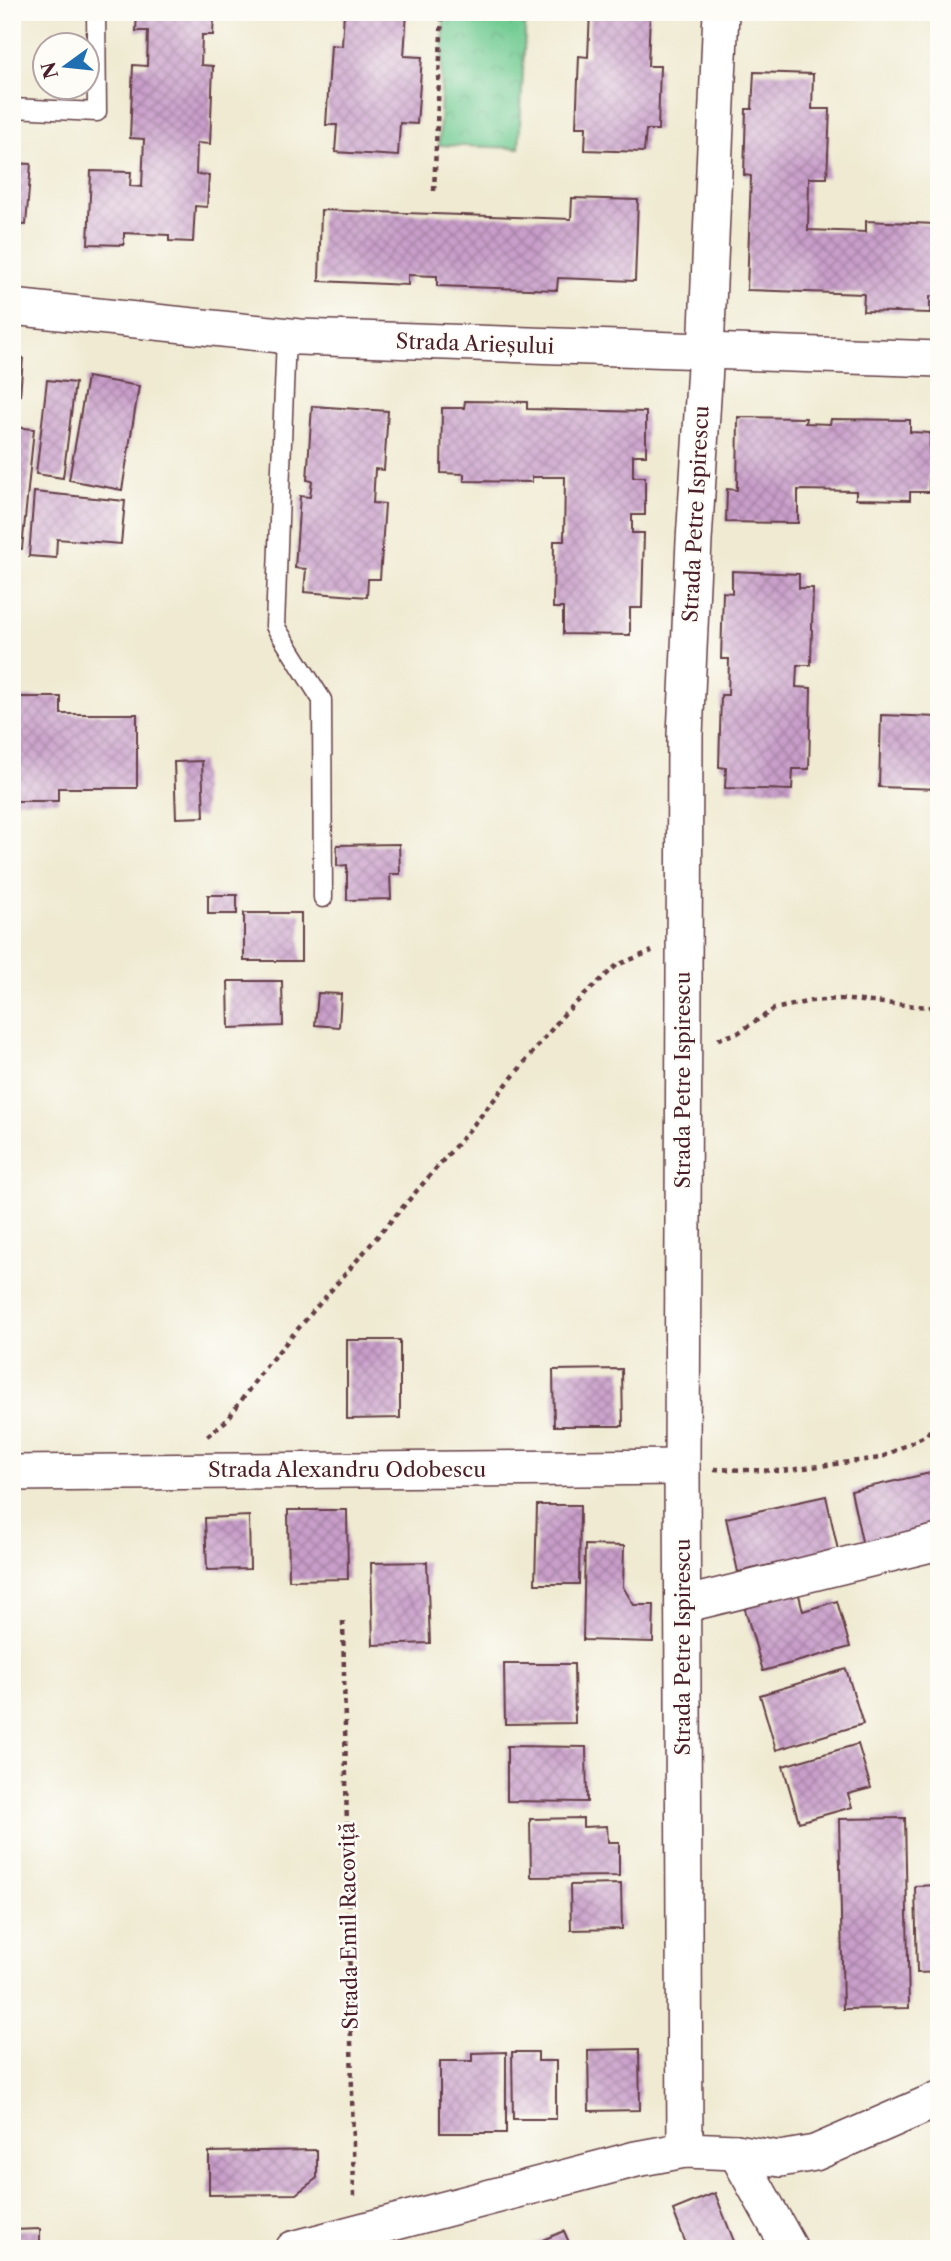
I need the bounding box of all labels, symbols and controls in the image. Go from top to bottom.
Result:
north arrow [32,32,102,102]
text: N [37,59,63,81]
street label: Strada Arieșului [395,328,555,359]
street label: Strada Petre Ispirescu [677,405,714,623]
street label: Strada Petre Ispirescu [670,971,695,1189]
street label: Strada Alexandru Odobescu [208,1457,486,1482]
street label: Strada Petre Ispirescu [670,1538,695,1756]
street label: Strada Emil Racoviță [334,1821,363,2030]

